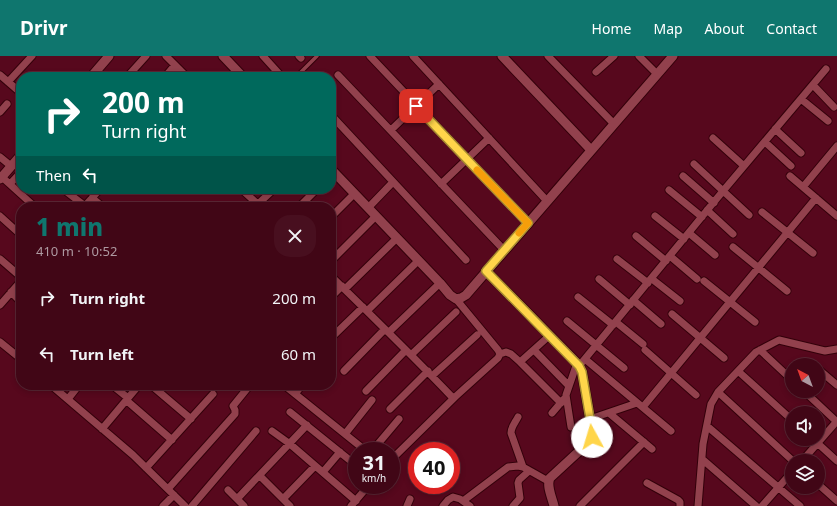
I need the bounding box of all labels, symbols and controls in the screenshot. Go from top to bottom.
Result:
text: Drivr [20,15,67,41]
text: Home [592,19,631,38]
text: Map [653,19,683,38]
text: About [705,19,744,38]
text: Contact [766,19,817,38]
text: 200 m [102,83,185,121]
icon: right [36,88,88,140]
pin [399,89,433,123]
icon: arrive [405,95,427,117]
text: Turn right [102,119,186,143]
icon: left [79,164,101,186]
text: Then [36,165,71,185]
text: 1 min [36,210,103,243]
button: close [274,215,316,257]
text: 410 m · 10:52 [36,242,117,260]
icon: right [36,287,58,309]
text: Turn right [70,288,145,308]
text: 200 m [272,288,316,308]
icon: left [36,343,58,365]
text: Turn left [70,344,134,364]
text: 60 m [281,344,316,364]
north arrow [785,358,825,398]
map controls [785,358,825,494]
button: sound [785,406,825,446]
position arrow [571,416,613,458]
speed limit sign: 40 [408,442,460,494]
text: 31 [363,449,385,476]
button: layers [785,454,825,494]
text: km/h [362,471,386,485]

